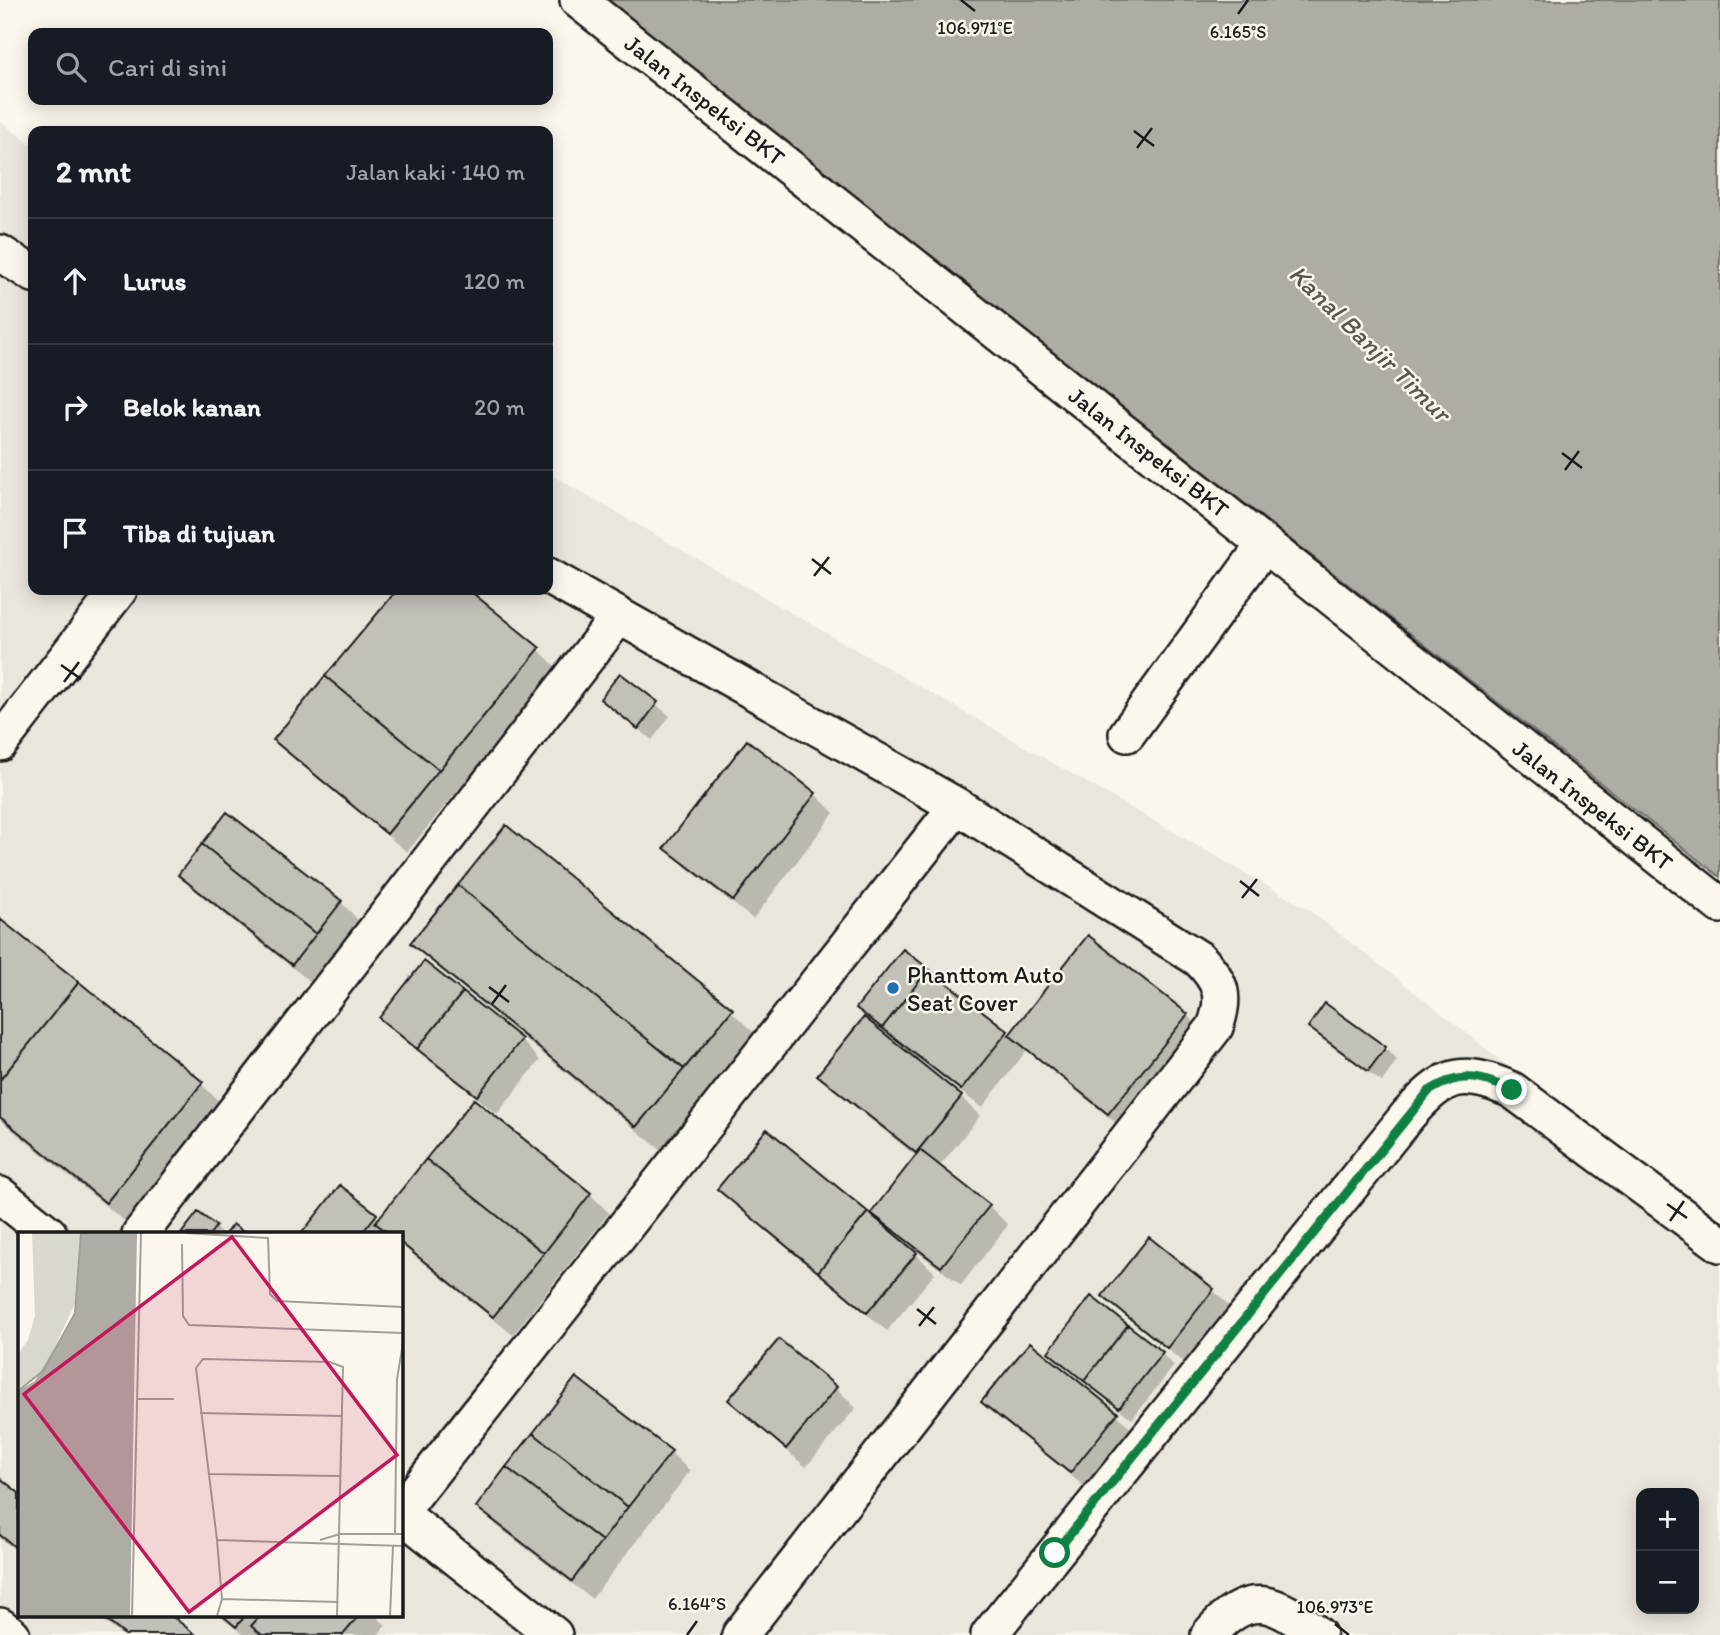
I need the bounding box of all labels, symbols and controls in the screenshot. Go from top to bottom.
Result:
text: 106.971°E [937,17,1013,39]
text: 6.165°S [1210,21,1266,43]
search box [28,28,553,105]
street label: Jalan Inspeksi BKT [619,28,791,172]
icon: search [52,48,90,86]
text: Cari di sini [108,51,227,83]
text: 2 mnt [56,153,131,190]
text: Jalan kaki · 140 m [346,158,525,186]
water label: Kanal Banjir Timur [1283,258,1459,430]
icon: ahead [56,262,94,300]
text: Lurus [123,265,186,297]
text: 120 m [464,267,525,295]
street label: Jalan Inspeksi BKT [1063,380,1235,524]
icon: right [56,388,94,426]
text: Belok kanan [123,391,261,423]
text: 20 m [474,393,525,421]
icon: arrive [56,514,94,552]
text: Tiba di tujuan [123,517,275,549]
street label: Jalan Inspeksi BKT [1507,733,1679,877]
place label: Phanttom Auto Seat Cover [907,960,1064,1017]
marker: Phanttom Auto Seat Cover [885,980,901,996]
route end [1496,1074,1527,1105]
inset map [18,1232,402,1618]
map controls [1636,1488,1699,1614]
button: + [1636,1488,1699,1551]
route start [1039,1537,1070,1568]
button: − [1636,1551,1699,1614]
text: 6.164°S [668,1593,726,1615]
text: 106.973°E [1297,1596,1373,1618]

